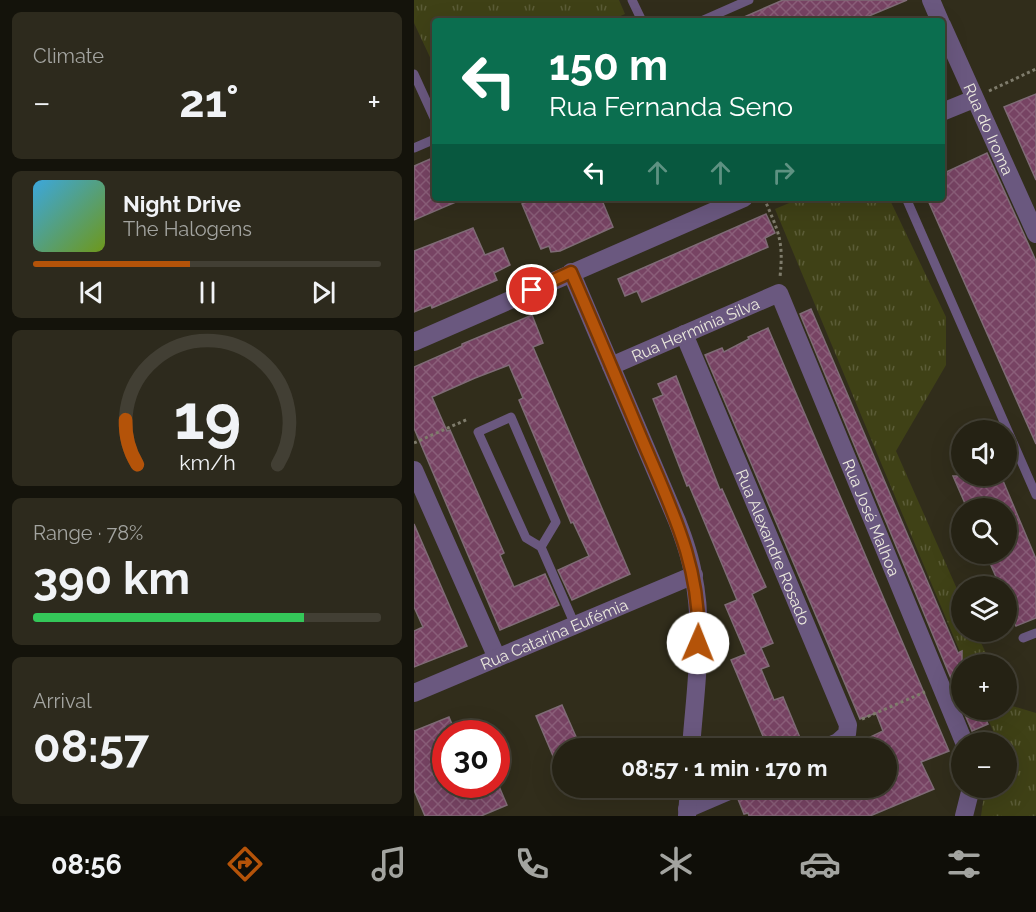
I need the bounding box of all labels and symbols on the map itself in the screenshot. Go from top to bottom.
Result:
street label: Rua do Iroma [960,80,1018,178]
pin [506,264,557,315]
street label: Rua Hermínia Silva [628,293,762,365]
street label: Rua José Malhoa [839,456,904,579]
street label: Rua Alexandre Rosado [732,466,814,628]
street label: Rua Catarina Eufémia [478,595,631,673]
position arrow [666,611,730,675]
speed limit sign: 30 [432,720,510,798]

